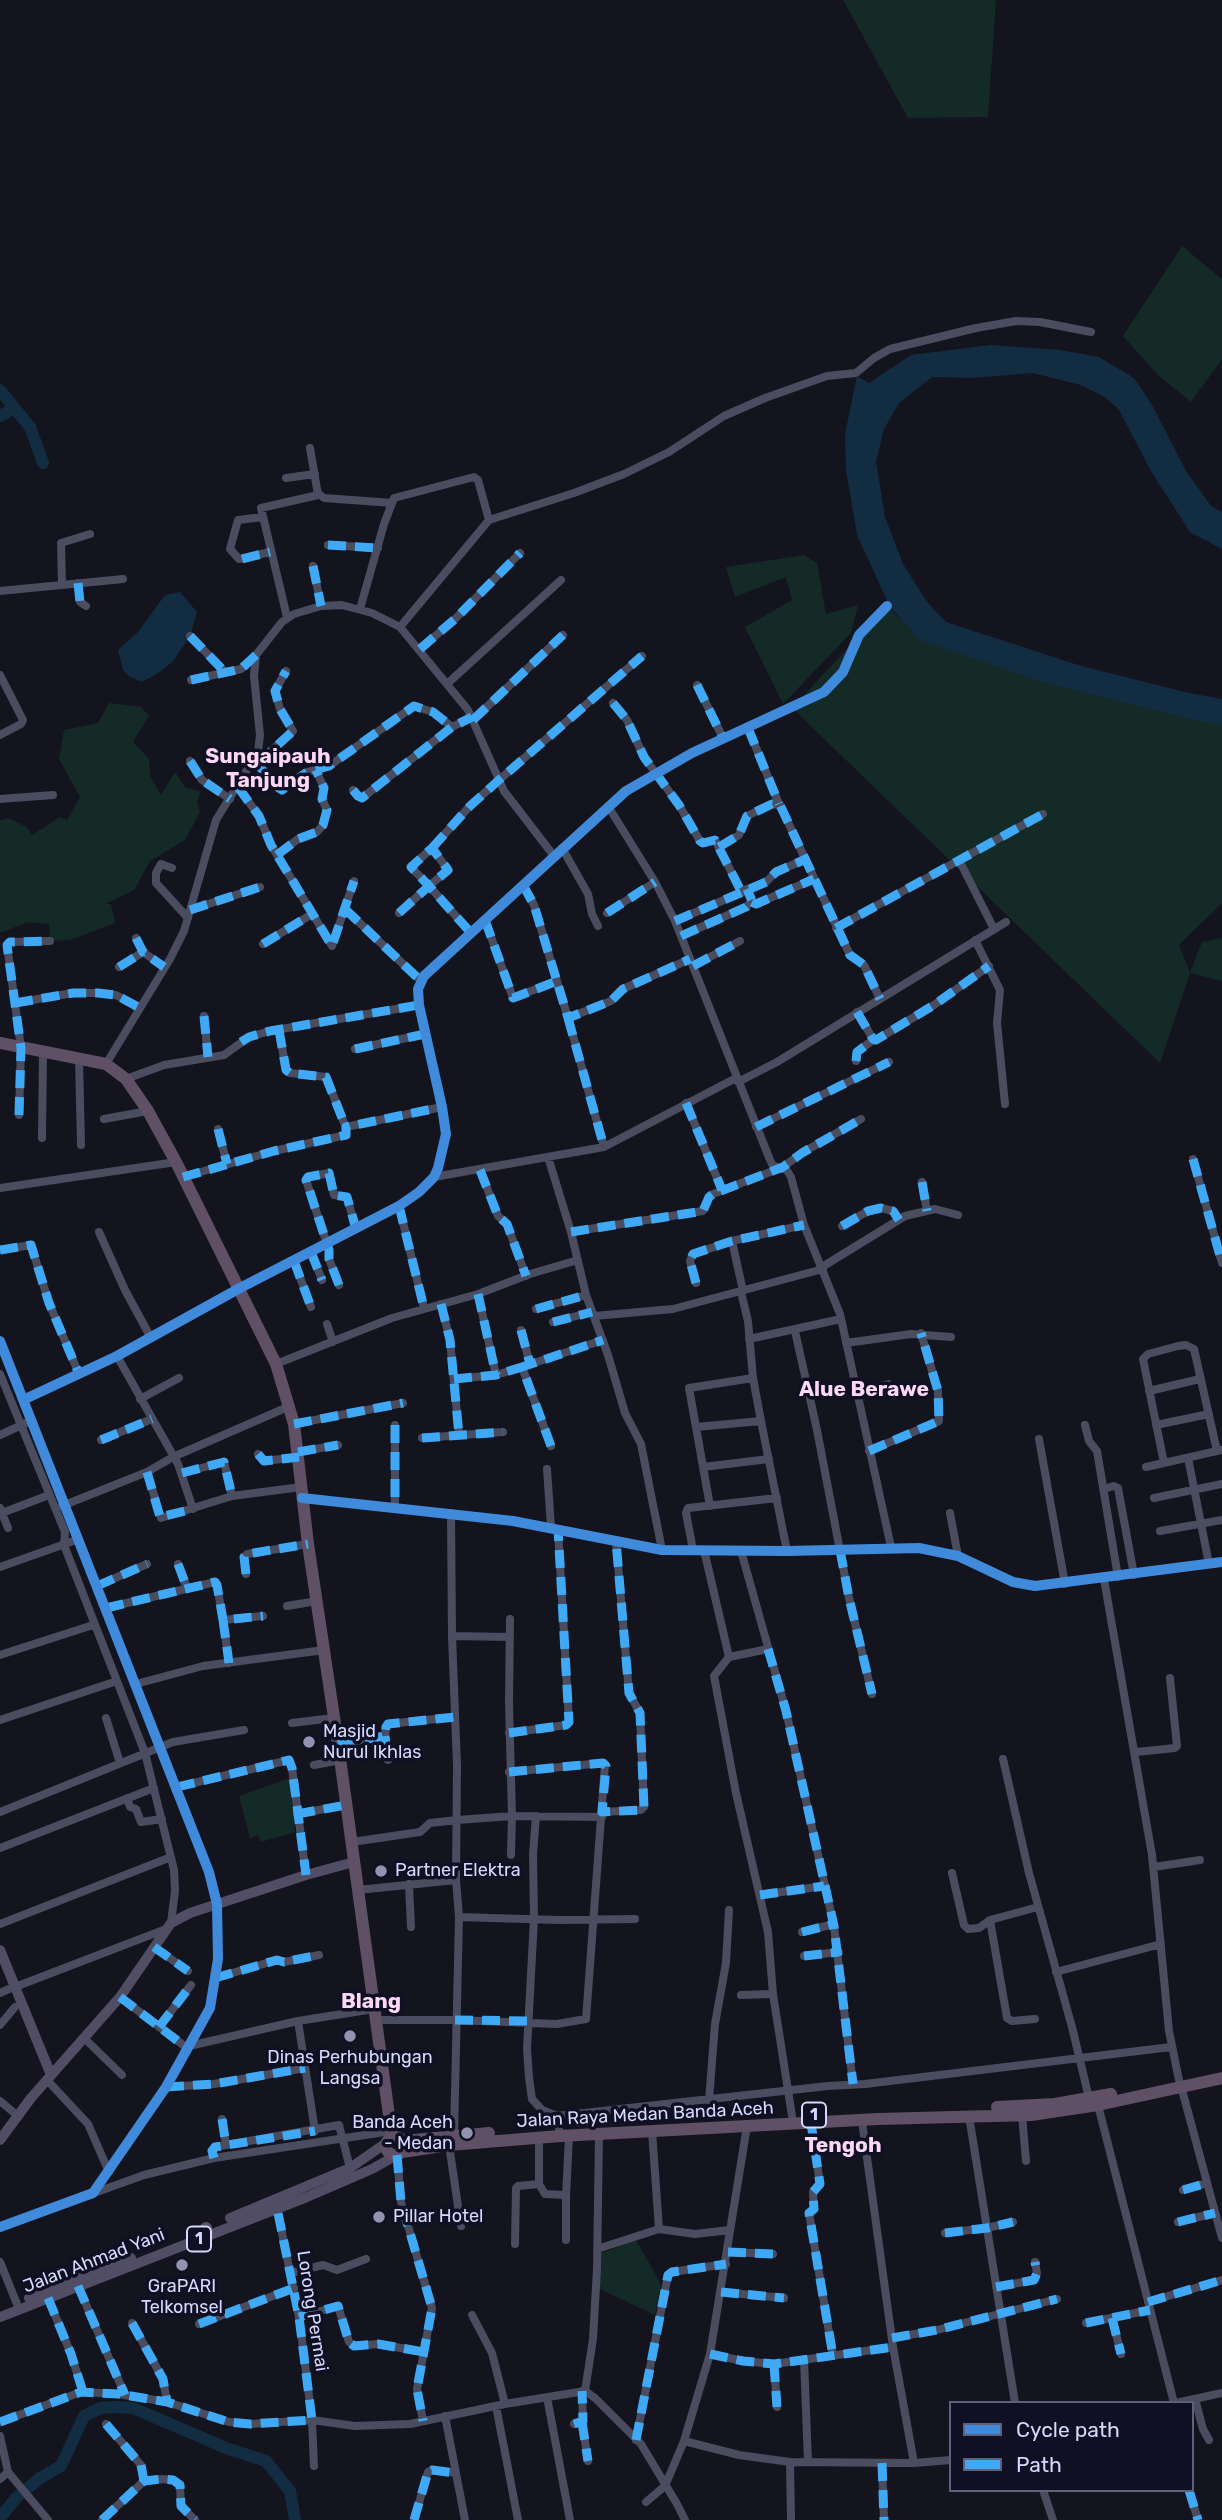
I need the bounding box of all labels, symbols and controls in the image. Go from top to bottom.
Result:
district label: Sungaipauh Tanjung [205,744,331,794]
district label: Alue Berawe [799,1377,929,1403]
place label: Masjid Nurul Ikhlas [323,1721,421,1764]
marker: Masjid Nurul Ikhlas [301,1734,317,1750]
place label: Partner Elektra [395,1860,521,1882]
marker: Partner Elektra [373,1863,389,1879]
district label: Blang [341,1989,401,2015]
marker: Dinas Perhubungan Langsa [342,2028,358,2044]
place label: Dinas Perhubungan Langsa [267,2047,433,2090]
street label: Jalan Raya Medan Banda Aceh [516,2097,774,2133]
road number: 1 [802,2102,826,2128]
place label: Banda Aceh - Medan [352,2112,453,2154]
marker: Banda Aceh - Medan [459,2125,475,2141]
district label: Tengoh [804,2133,882,2159]
place label: Pillar Hotel [393,2206,483,2228]
marker: Pillar Hotel [371,2209,387,2225]
street label: Jalan Ahmad Yani [20,2224,168,2298]
road number: 1 [187,2226,211,2252]
street label: Lorong Permai [292,2249,332,2373]
marker: GraPARI Telkomsel [174,2257,190,2273]
place label: GraPARI Telkomsel [141,2276,223,2318]
legend [949,2401,1194,2492]
text: Cycle path [1016,2417,1120,2442]
text: Path [1016,2452,1062,2477]

